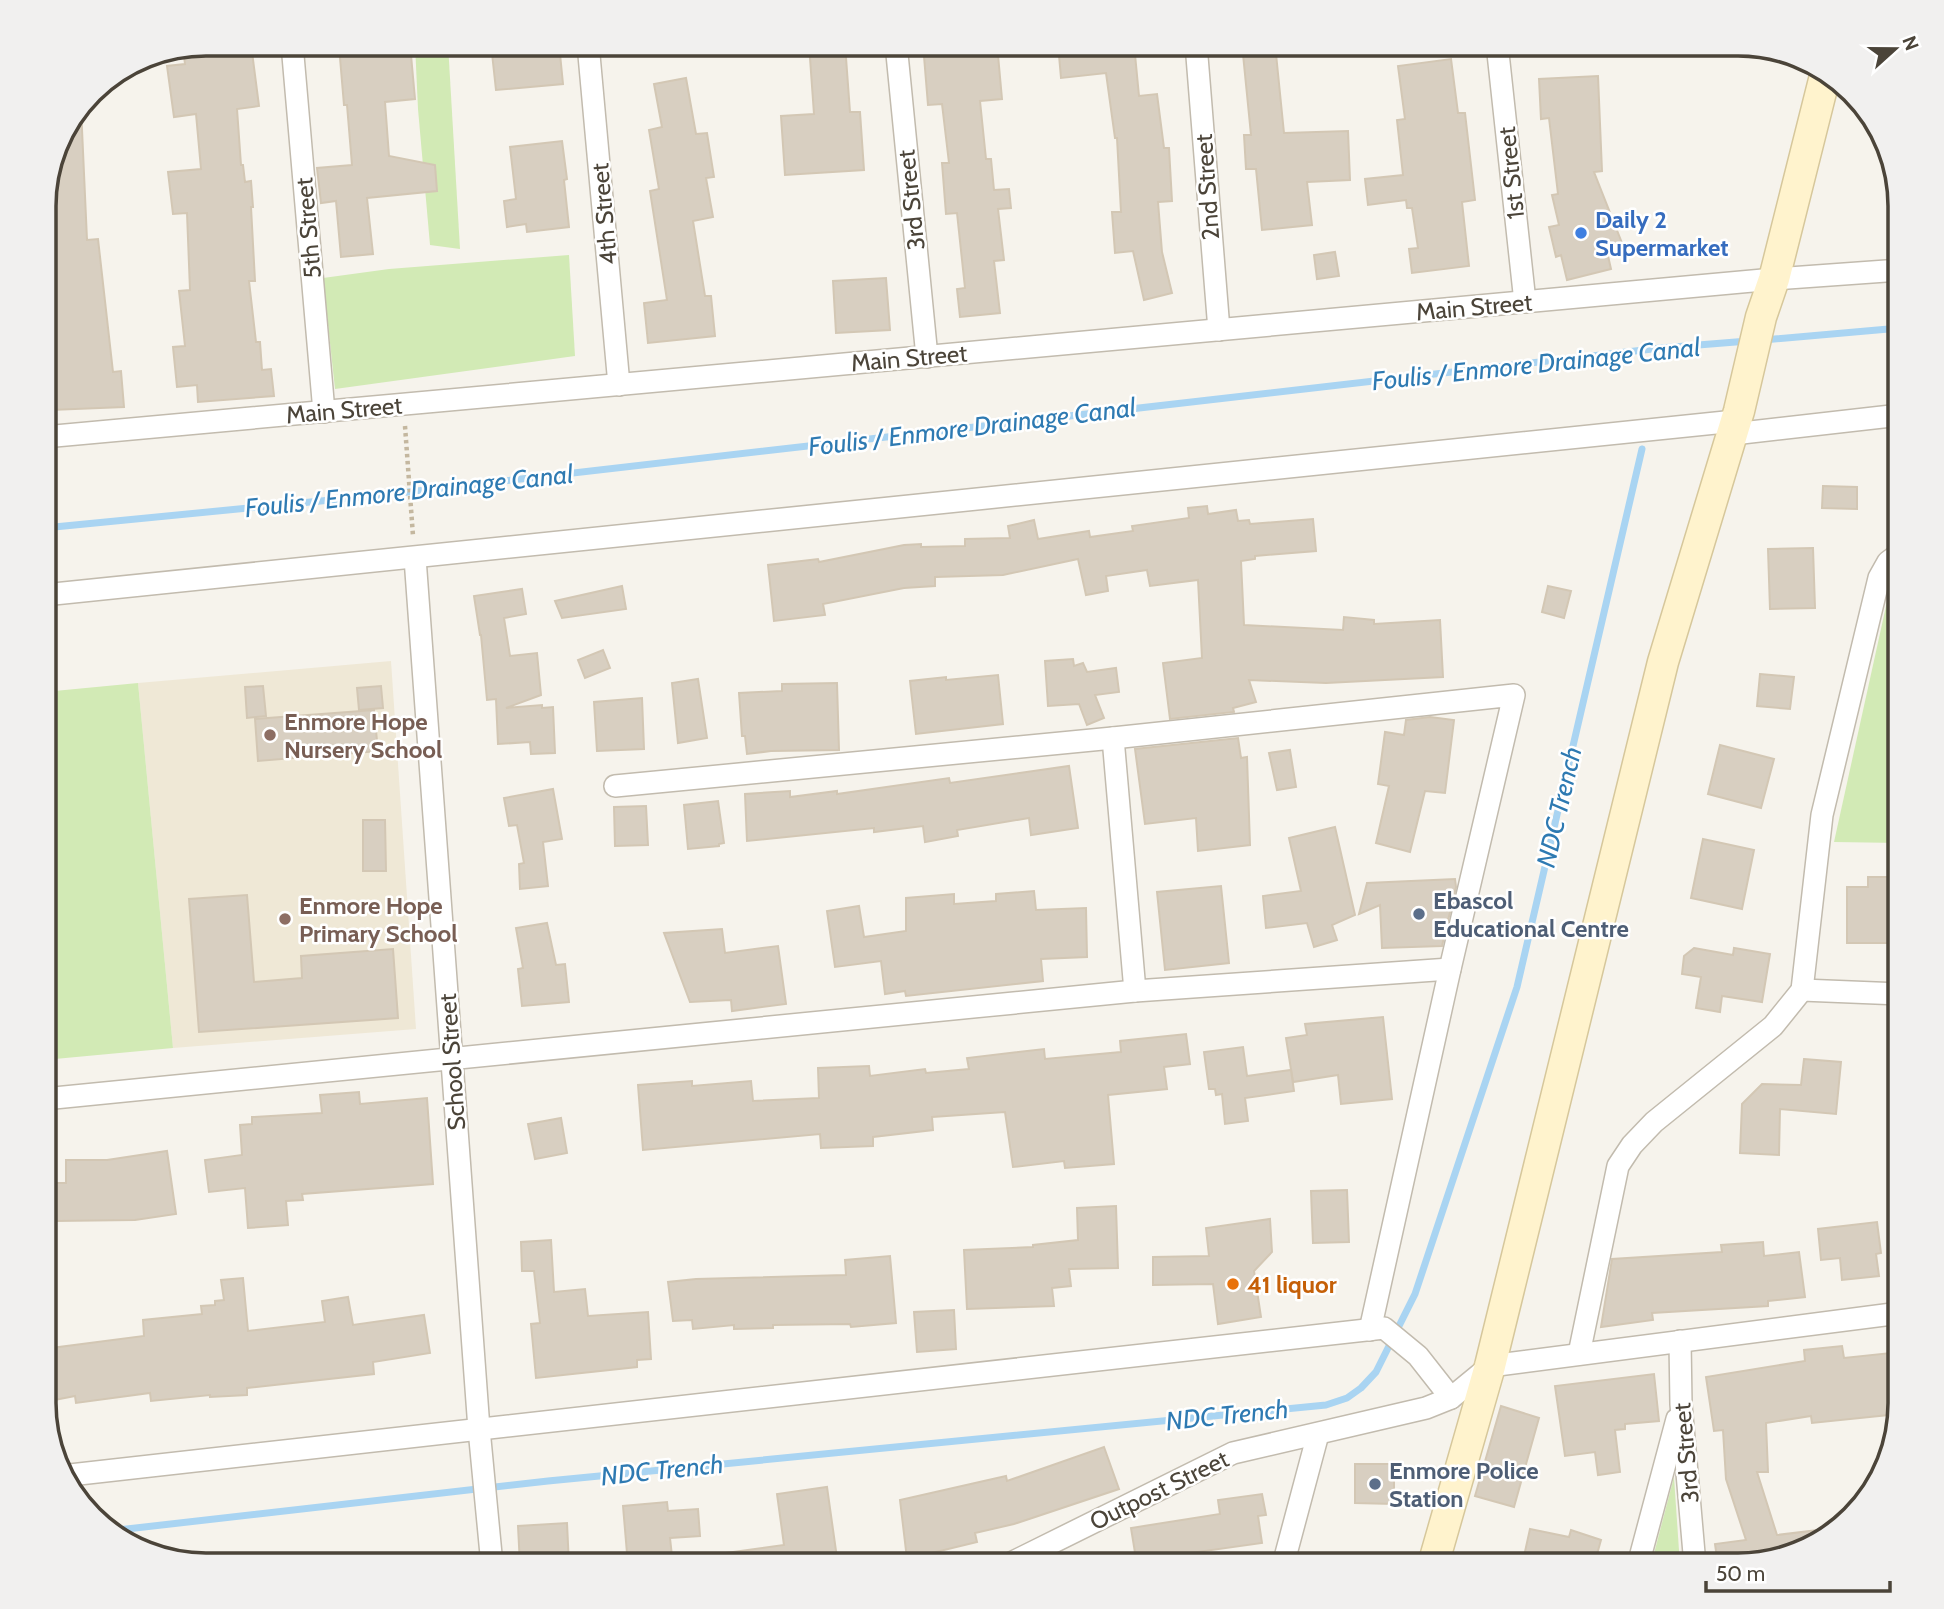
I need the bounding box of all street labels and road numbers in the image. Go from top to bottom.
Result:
street label: 1st Street [1492,125,1530,221]
street label: 2nd Street [1189,133,1225,241]
street label: 3rd Street [891,148,931,252]
street label: 4th Street [585,162,623,266]
street label: 5th Street [289,176,327,280]
street label: Main Street [1415,287,1533,327]
street label: Main Street [850,338,968,378]
street label: Main Street [285,390,403,430]
street label: School Street [433,993,471,1131]
street label: 3rd Street [1667,1402,1705,1504]
street label: Outpost Street [1085,1444,1233,1536]

